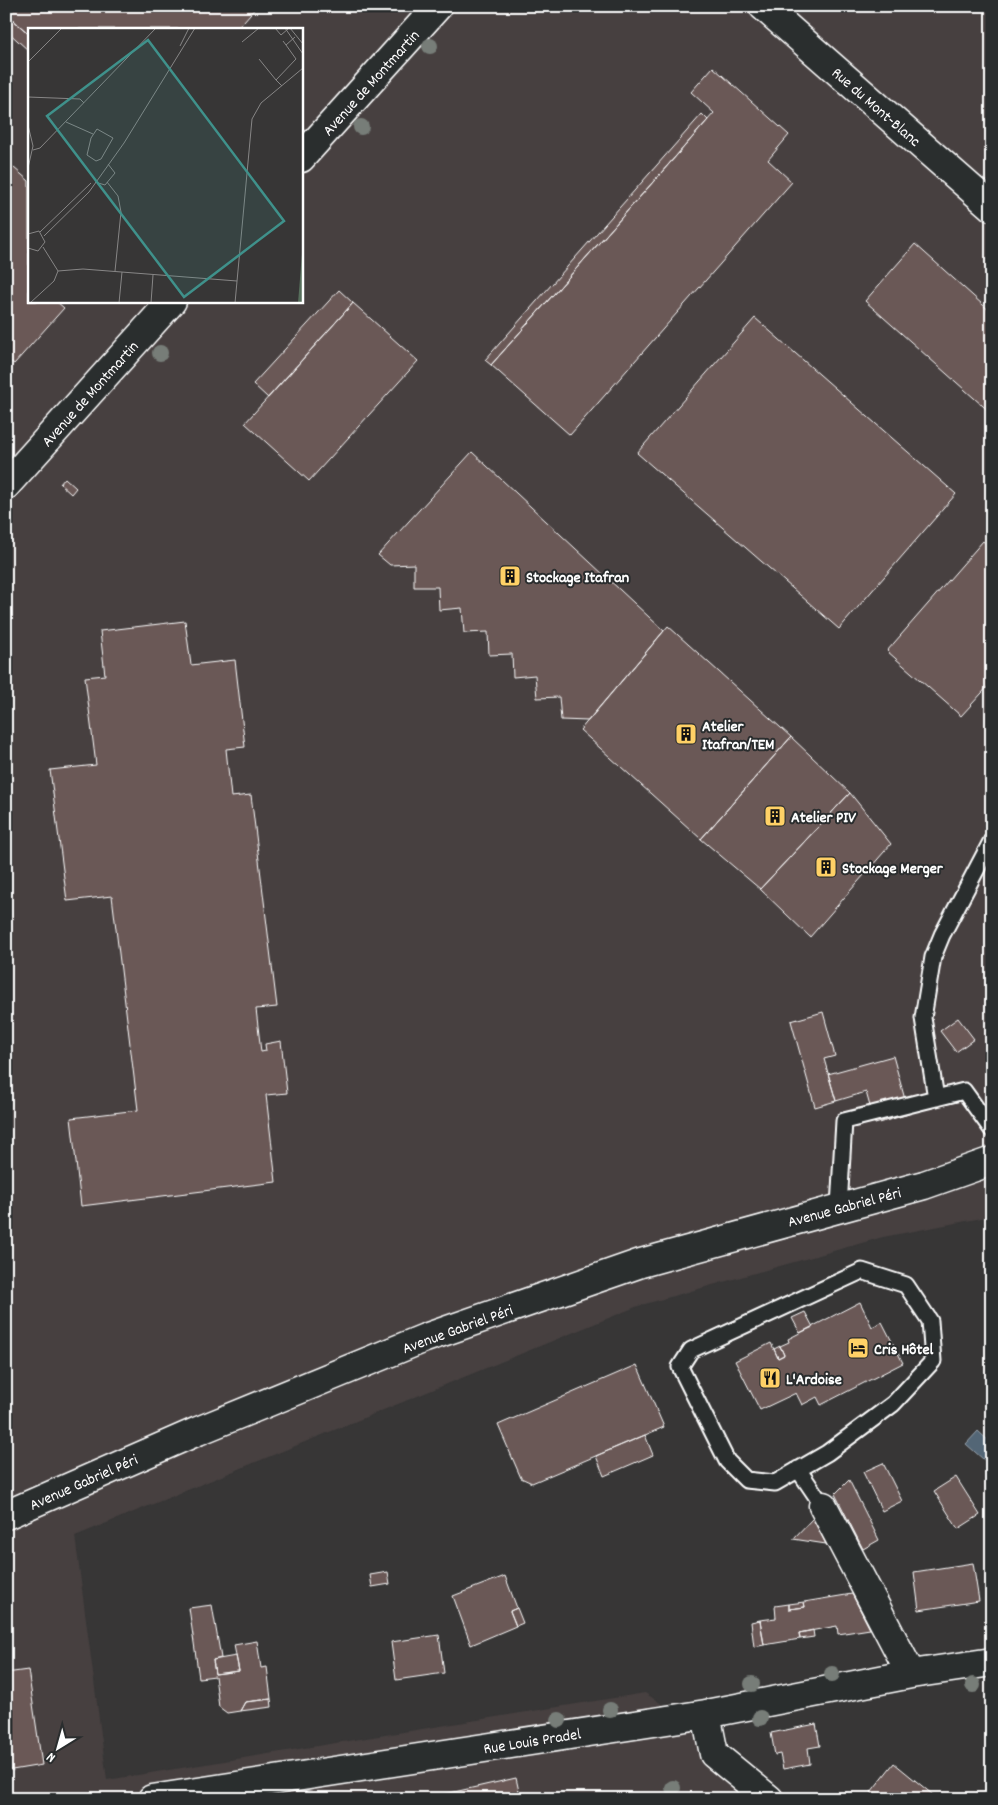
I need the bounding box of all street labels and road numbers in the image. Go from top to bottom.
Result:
street label: Avenue de Montmartin [318,25,426,142]
street label: Rue du Mont-Blanc [826,63,925,153]
street label: Avenue de Montmartin [37,336,145,453]
street label: Avenue Gabriel Péri [785,1182,904,1235]
street label: Avenue Gabriel Péri [399,1300,517,1361]
street label: Avenue Gabriel Péri [26,1449,142,1517]
street label: Rue Louis Pradel [482,1723,583,1762]

